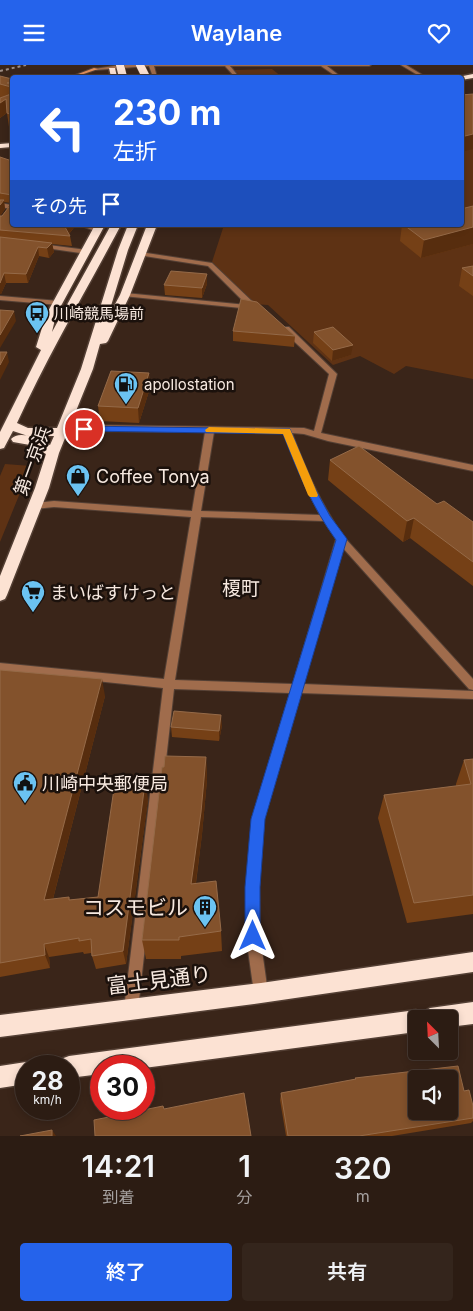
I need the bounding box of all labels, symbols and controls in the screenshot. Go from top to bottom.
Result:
icon: menu [20,19,48,47]
icon: heart [425,19,453,47]
text: Waylane [191,20,282,46]
text: 230 m [113,91,221,133]
icon: left [30,95,95,160]
text: 左折 [113,138,157,164]
icon: arrive [97,190,125,218]
text: その先 [30,195,87,218]
bus stop icon: 川崎競馬場前 [24,300,50,334]
place label: 川崎競馬場前 [54,304,144,323]
fuel station icon: apollostation [113,371,139,405]
place label: apollostation [144,375,235,394]
pin [63,408,105,450]
icon: arrive [70,415,98,443]
street label: 第一京浜 [10,424,54,498]
shop icon: Coffee Tonya [65,463,91,497]
place label: Coffee Tonya [96,466,210,487]
district label: 榎町 [222,577,260,600]
supermarket icon: まいばすけっと [20,579,46,613]
place label: まいばすけっと [50,582,176,603]
public building icon: 川崎中央郵便局 [12,770,38,804]
place label: 川崎中央郵便局 [42,773,168,794]
building icon: コスモビル [192,894,218,928]
place label: コスモビル [83,895,188,920]
position arrow [226,909,278,961]
street label: 富士見通り [105,961,213,999]
north arrow [408,1010,458,1060]
map controls [408,1010,458,1120]
speed limit sign: 30 [90,1055,155,1120]
text: 28 [31,1066,64,1096]
button: sound [408,1070,458,1120]
text: km/h [33,1092,62,1107]
text: 14:21 [81,1148,155,1184]
text: 1 [238,1148,251,1184]
text: 320 [334,1150,392,1186]
text: m [356,1186,370,1206]
text: 到着 [102,1187,134,1207]
text: 分 [236,1187,253,1207]
button: 終了 [20,1243,232,1301]
button: 共有 [242,1243,453,1301]

